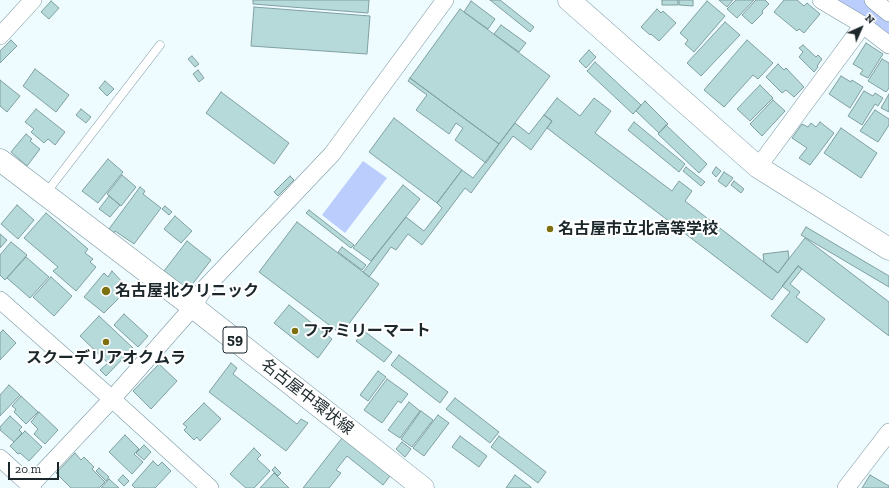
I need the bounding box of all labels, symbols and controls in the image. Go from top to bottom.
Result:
north arrow [841,8,881,48]
text: N [862,12,877,27]
place label: 名古屋市立北高等学校 [558,219,718,239]
marker: 名古屋市立北高等学校 [545,224,555,234]
place label: 名古屋北クリニック [115,281,259,301]
marker: 名古屋北クリニック [100,285,112,297]
place label: ファミリーマート [303,321,431,341]
marker: ファミリーマート [290,326,300,336]
road number: 59 [223,327,247,353]
marker: スクーデリアオクムラ [101,337,111,347]
place label: スクーデリアオクムラ [26,348,186,368]
street label: 名古屋中環状線 [257,355,357,439]
scale bar [10,454,61,480]
text: 20 m [15,462,41,476]

